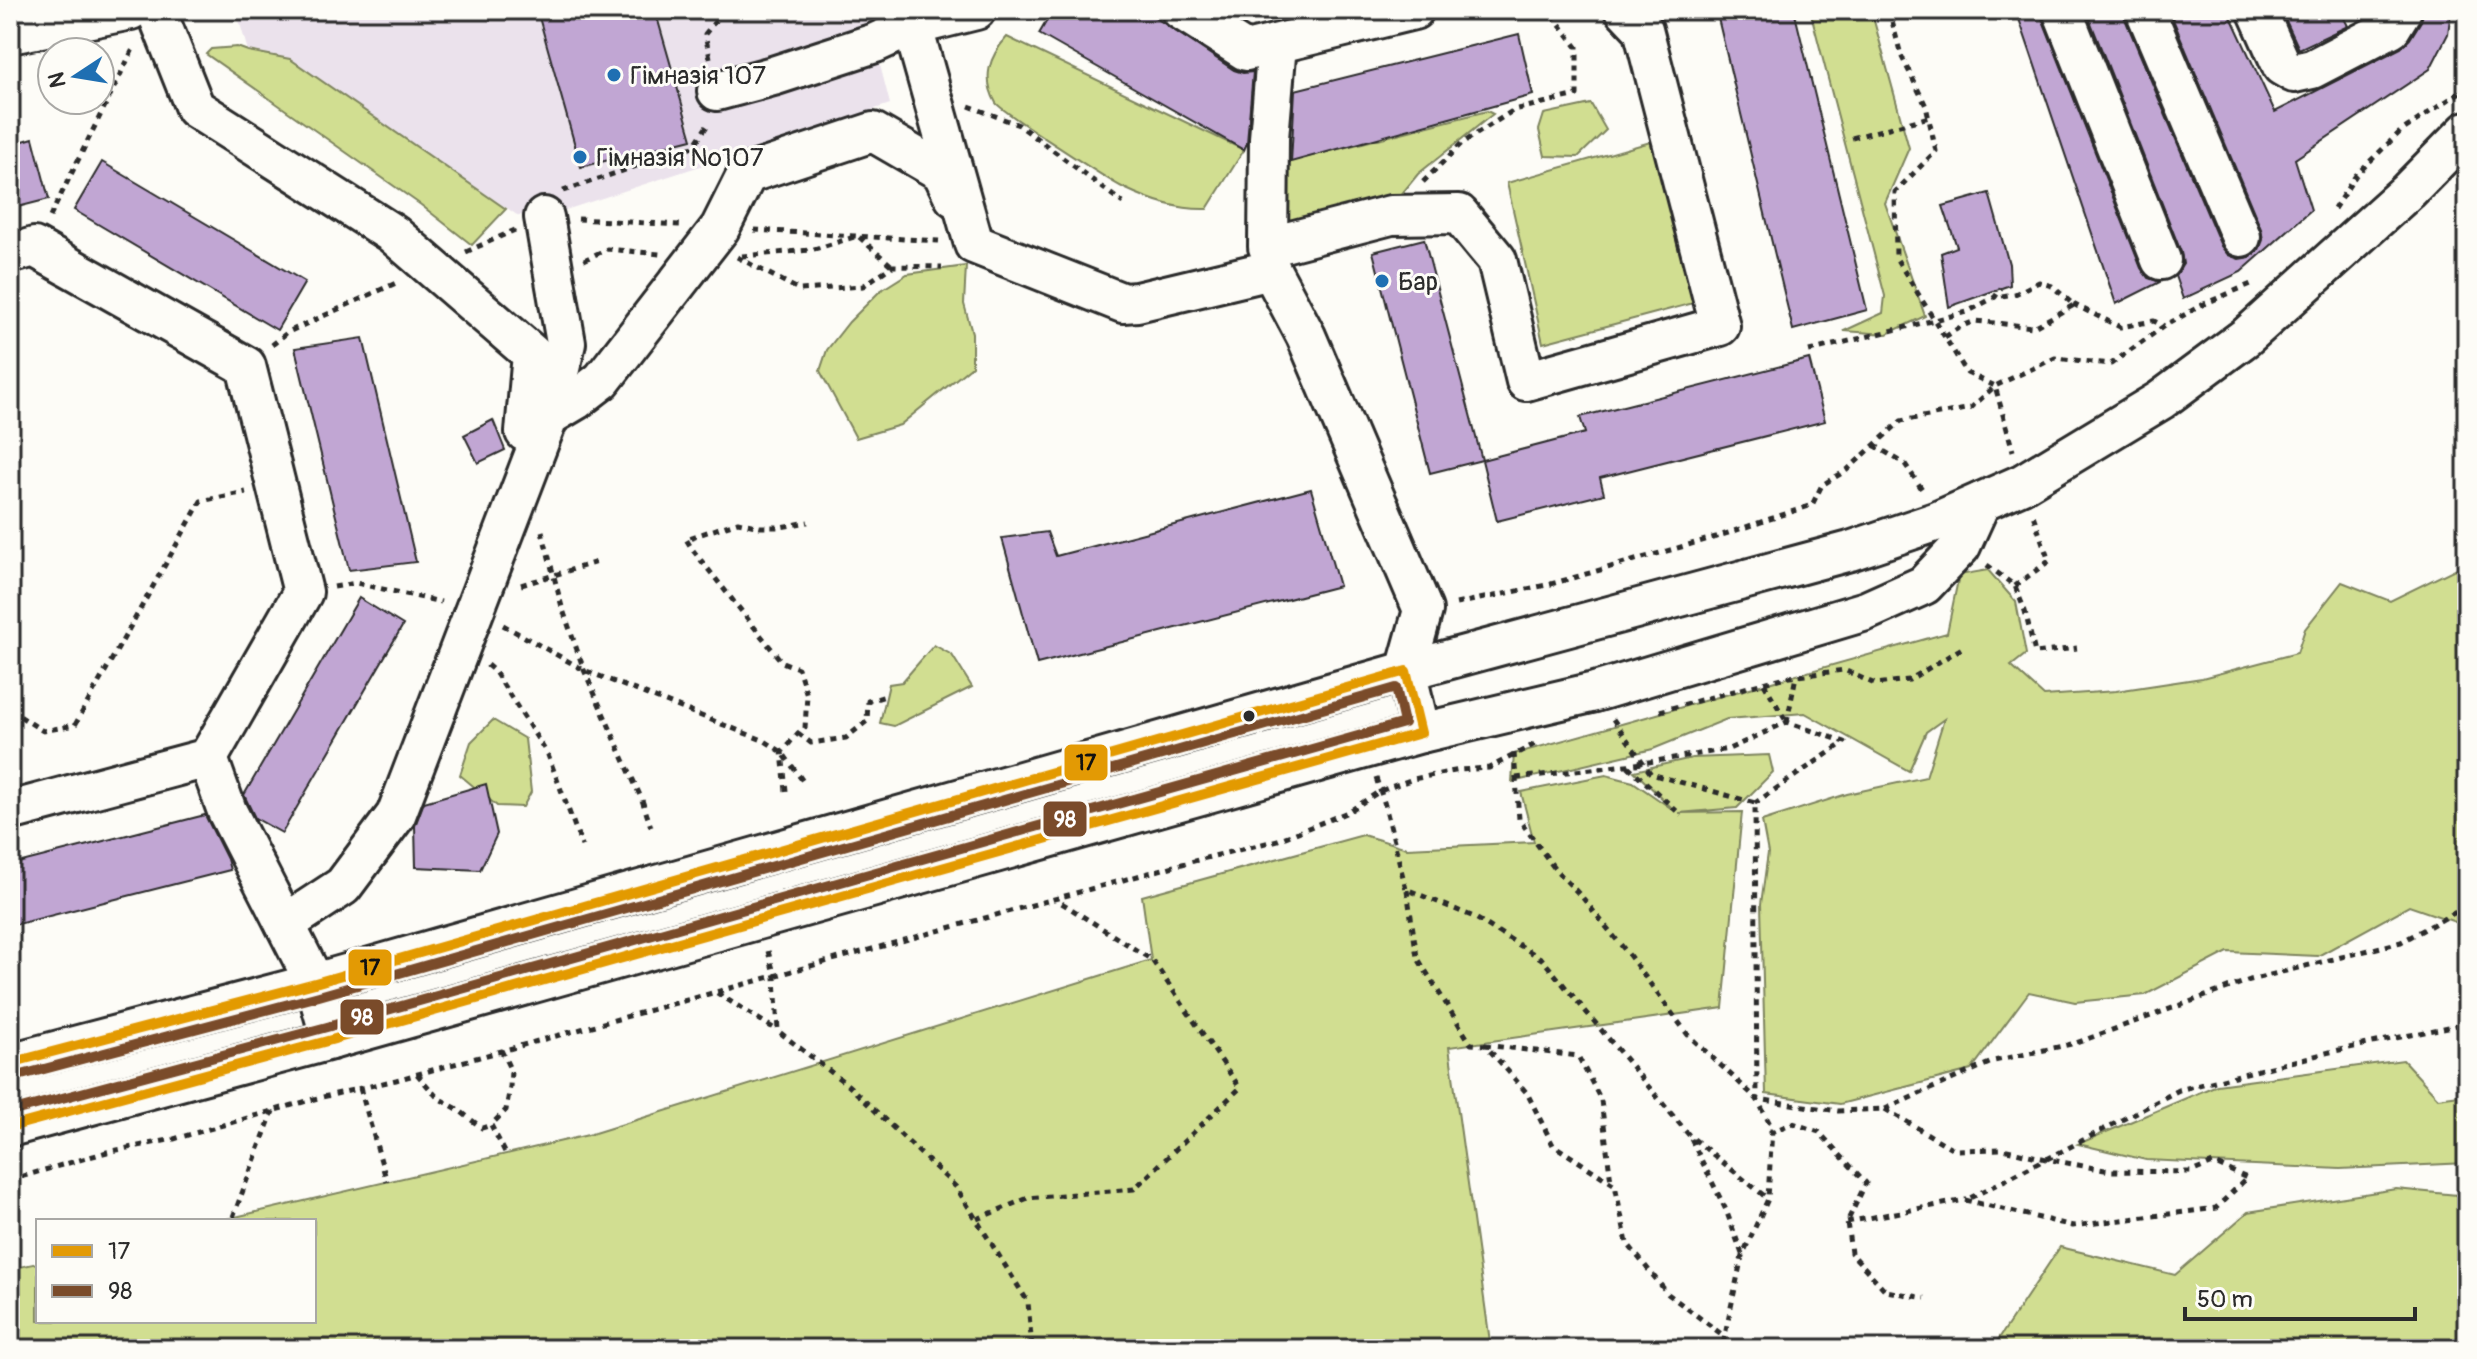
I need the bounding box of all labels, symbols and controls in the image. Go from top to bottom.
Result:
north arrow [36,36,116,116]
place label: Гімназія 107 [630,60,766,92]
marker: Гімназія 107 [605,66,623,84]
text: N [42,70,73,90]
place label: Гімназія №107 [596,142,764,174]
marker: Гімназія №107 [571,148,589,166]
place label: Бар [1398,266,1438,298]
marker: Бар [1373,272,1391,290]
unlabelled marker [1241,708,1257,724]
line badge: 17 [1063,743,1109,782]
text: 17 [1076,749,1096,777]
line badge: 98 [1042,800,1088,838]
text: 98 [1054,806,1076,834]
line badge: 17 [347,948,393,987]
text: 17 [360,954,380,982]
line badge: 98 [339,998,385,1036]
text: 98 [351,1004,373,1032]
legend [36,1219,316,1323]
text: 17 [108,1237,130,1266]
scale bar [2185,1271,2415,1321]
text: 98 [108,1277,132,1306]
text: 50 m [2197,1285,2253,1314]

